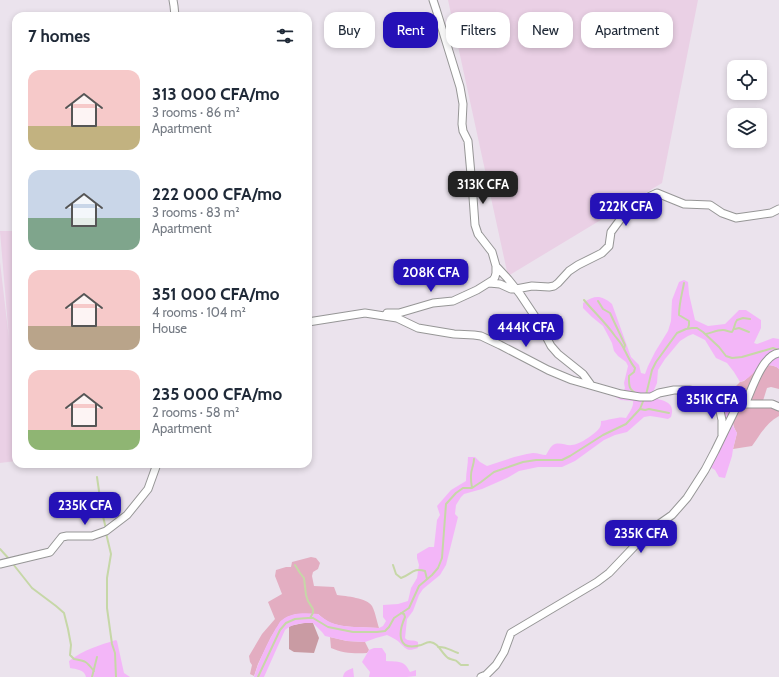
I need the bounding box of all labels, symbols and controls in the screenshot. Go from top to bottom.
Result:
chip: Buy [324,12,375,48]
chip: Rent [383,12,438,48]
chip: Filters [446,12,510,48]
chip: New [518,12,573,48]
chip: Apartment [581,12,673,48]
icon: filters [274,25,296,47]
text: 7 homes [28,26,90,46]
map controls [727,60,767,148]
button: locate [727,60,767,100]
text: 313 000 CFA/mo [152,84,279,104]
icon: home [60,86,108,134]
text: 3 rooms · 86 m² [152,104,240,120]
button: layers [727,108,767,148]
text: Apartment [152,120,212,136]
pin: 313K CFA [442,171,524,205]
text: 313K CFA [457,176,509,192]
text: 222 000 CFA/mo [152,184,282,204]
icon: home [60,186,108,234]
pin: 222K CFA [585,193,667,227]
text: 222K CFA [599,198,653,214]
text: 3 rooms · 83 m² [152,204,239,220]
text: Apartment [152,220,212,236]
pin: 208K CFA [390,259,472,293]
text: 208K CFA [402,264,460,280]
text: 351 000 CFA/mo [152,284,279,304]
icon: home [60,286,108,334]
text: 4 rooms · 104 m² [152,304,246,320]
pin: 444K CFA [485,314,567,348]
text: 444K CFA [497,319,555,335]
text: House [152,320,187,336]
text: 235 000 CFA/mo [152,384,282,404]
icon: home [60,386,108,434]
pin: 351K CFA [671,386,753,420]
text: 351K CFA [686,391,738,407]
text: 2 rooms · 58 m² [152,404,239,420]
text: Apartment [152,420,212,436]
pin: 235K CFA [44,492,126,526]
text: 235K CFA [58,497,112,513]
pin: 235K CFA [600,520,682,554]
text: 235K CFA [614,525,668,541]

